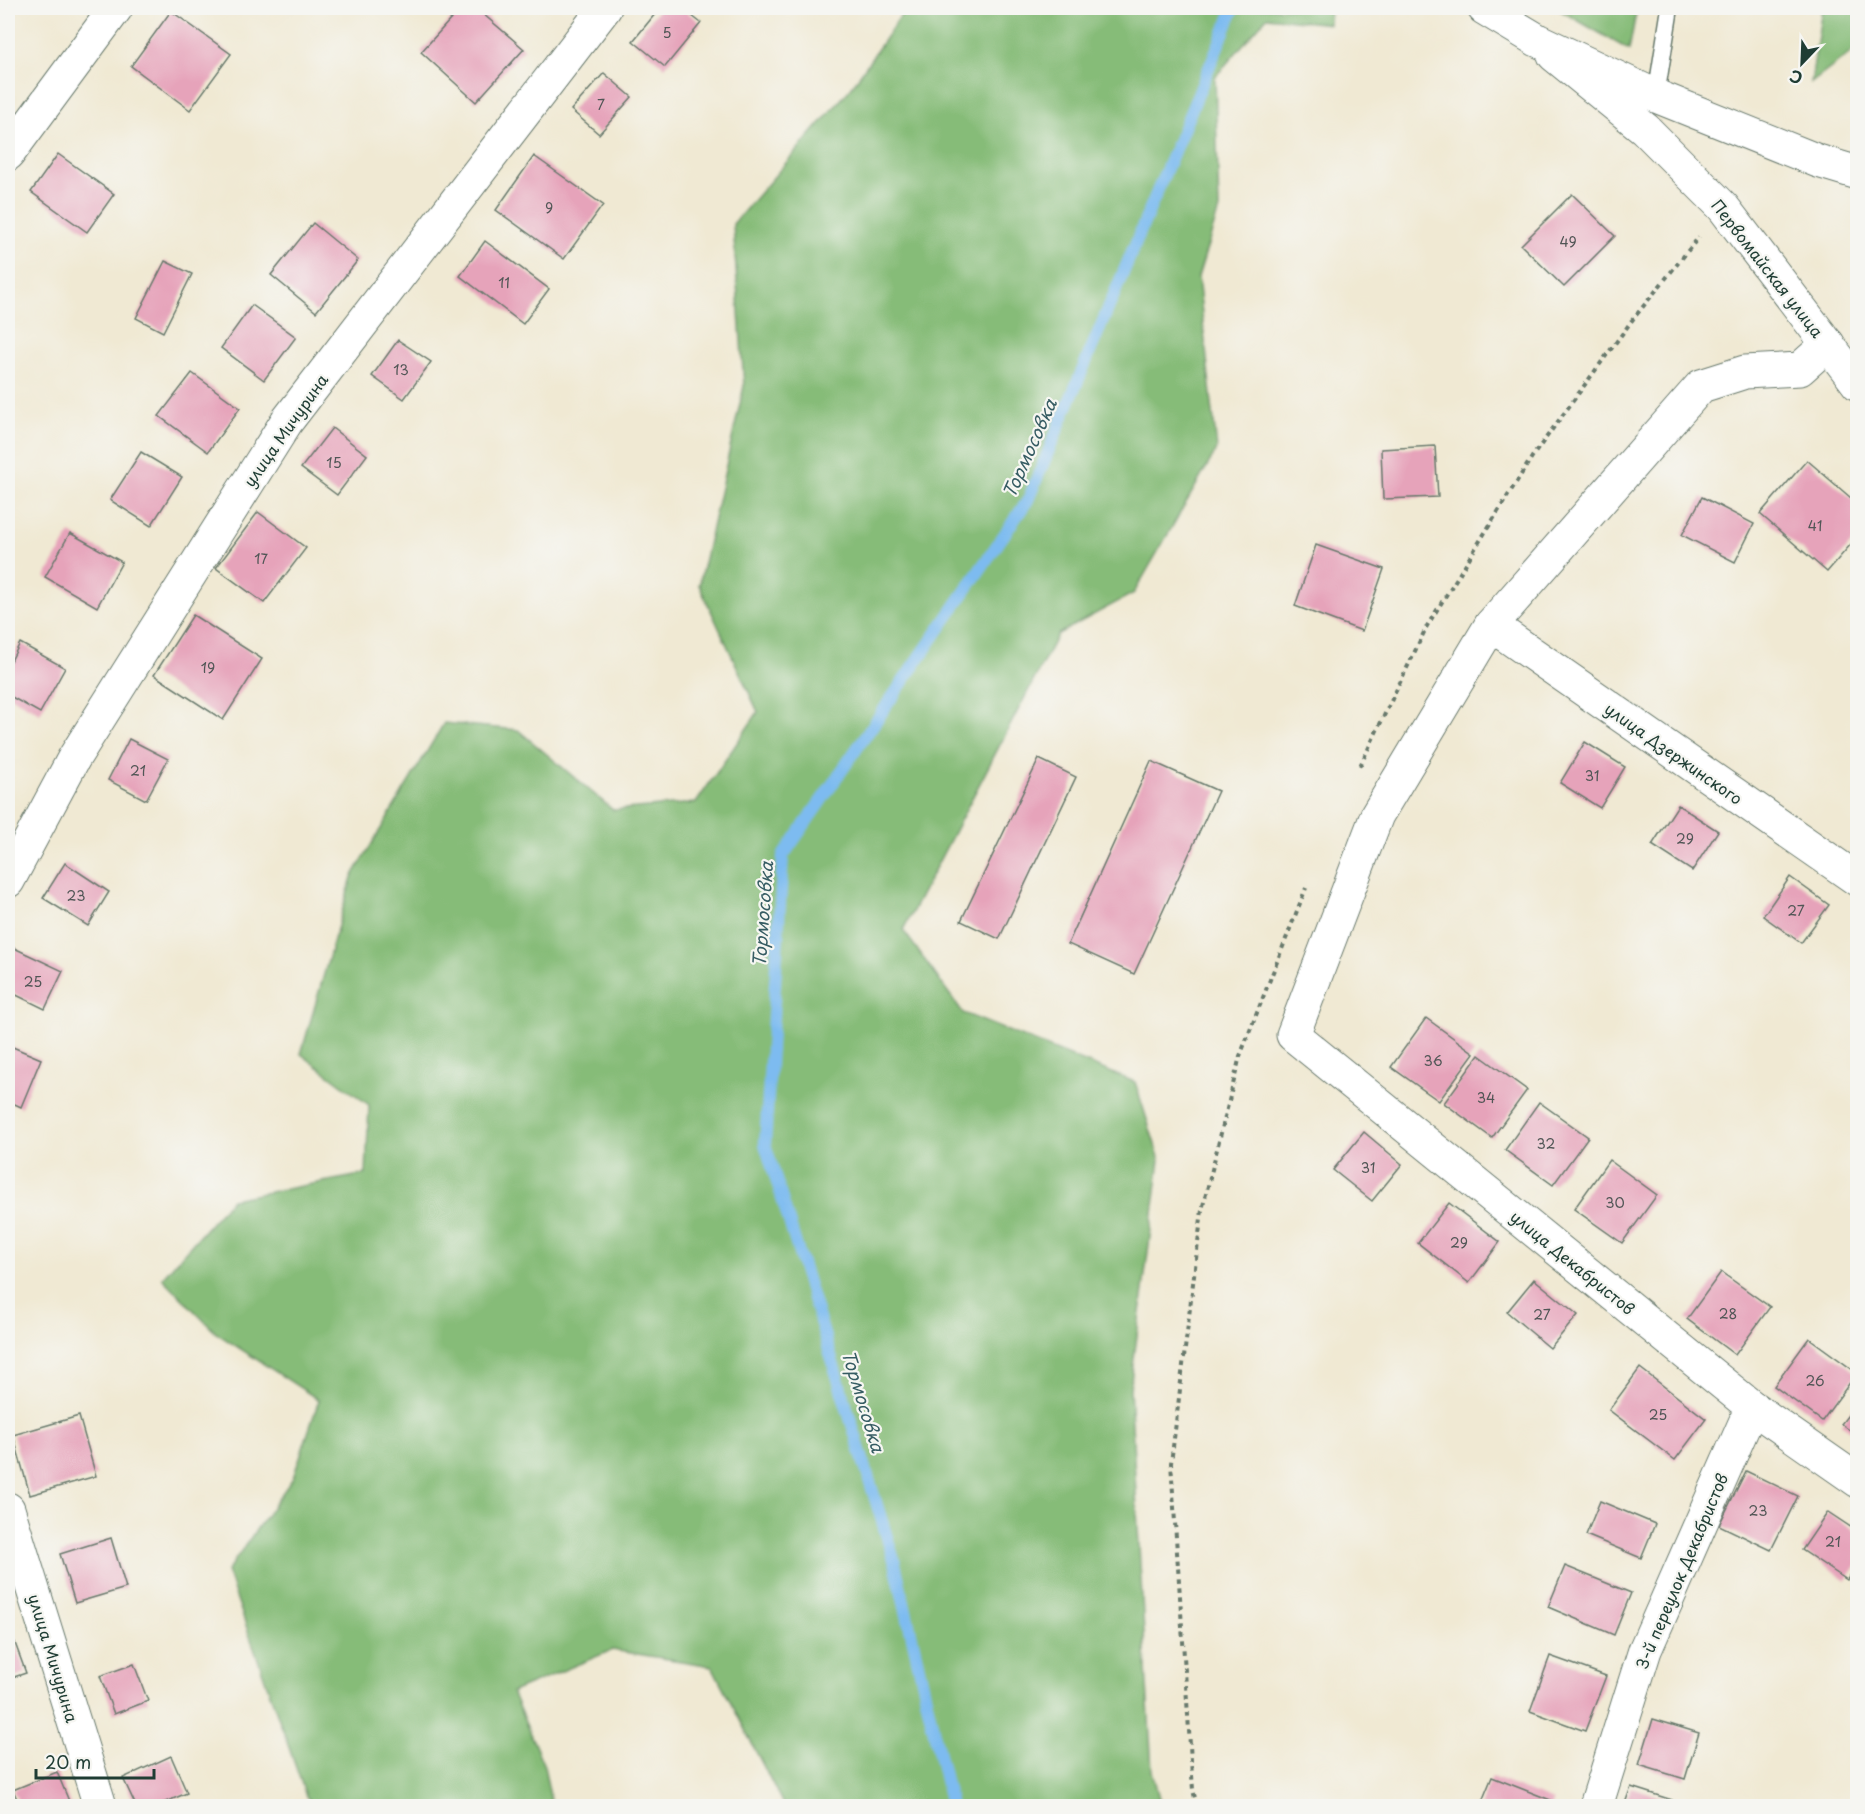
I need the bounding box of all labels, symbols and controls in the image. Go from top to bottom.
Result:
house number: 5 [662,22,672,43]
north arrow [1772,33,1832,93]
text: С [1786,64,1806,91]
house number: 7 [597,94,605,115]
street label: Первомайская улица [1706,194,1830,342]
house number: 9 [545,197,553,218]
house number: 49 [1559,231,1577,252]
house number: 11 [498,272,510,293]
house number: 13 [393,359,409,380]
street label: улица Мичурина [237,369,333,491]
water label: Тормосовка [995,393,1063,502]
house number: 15 [326,452,342,473]
house number: 41 [1808,515,1822,536]
house number: 17 [254,548,268,569]
house number: 19 [201,657,215,678]
street label: улица Дзержинского [1600,696,1748,810]
house number: 21 [130,760,146,781]
house number: 31 [1585,765,1599,786]
house number: 29 [1676,828,1694,849]
water label: Тормосовка [745,860,779,968]
house number: 23 [67,885,85,906]
house number: 27 [1787,900,1805,921]
house number: 25 [24,971,42,992]
house number: 36 [1423,1050,1443,1071]
house number: 34 [1477,1087,1495,1108]
house number: 32 [1537,1133,1555,1154]
house number: 31 [1361,1157,1375,1178]
house number: 30 [1605,1192,1625,1213]
street label: улица Декабристов [1506,1204,1640,1320]
house number: 29 [1450,1232,1468,1253]
house number: 28 [1719,1303,1737,1324]
house number: 27 [1533,1304,1551,1325]
water label: Тормосовка [836,1346,893,1456]
house number: 26 [1805,1370,1825,1391]
house number: 25 [1649,1404,1667,1425]
street label: 3-й переулок Декабристов [1629,1469,1733,1673]
house number: 23 [1749,1500,1767,1521]
house number: 21 [1825,1531,1841,1552]
street label: улица Мичурина [23,1591,85,1725]
scale bar [36,1742,154,1780]
text: 20 m [45,1748,91,1775]

